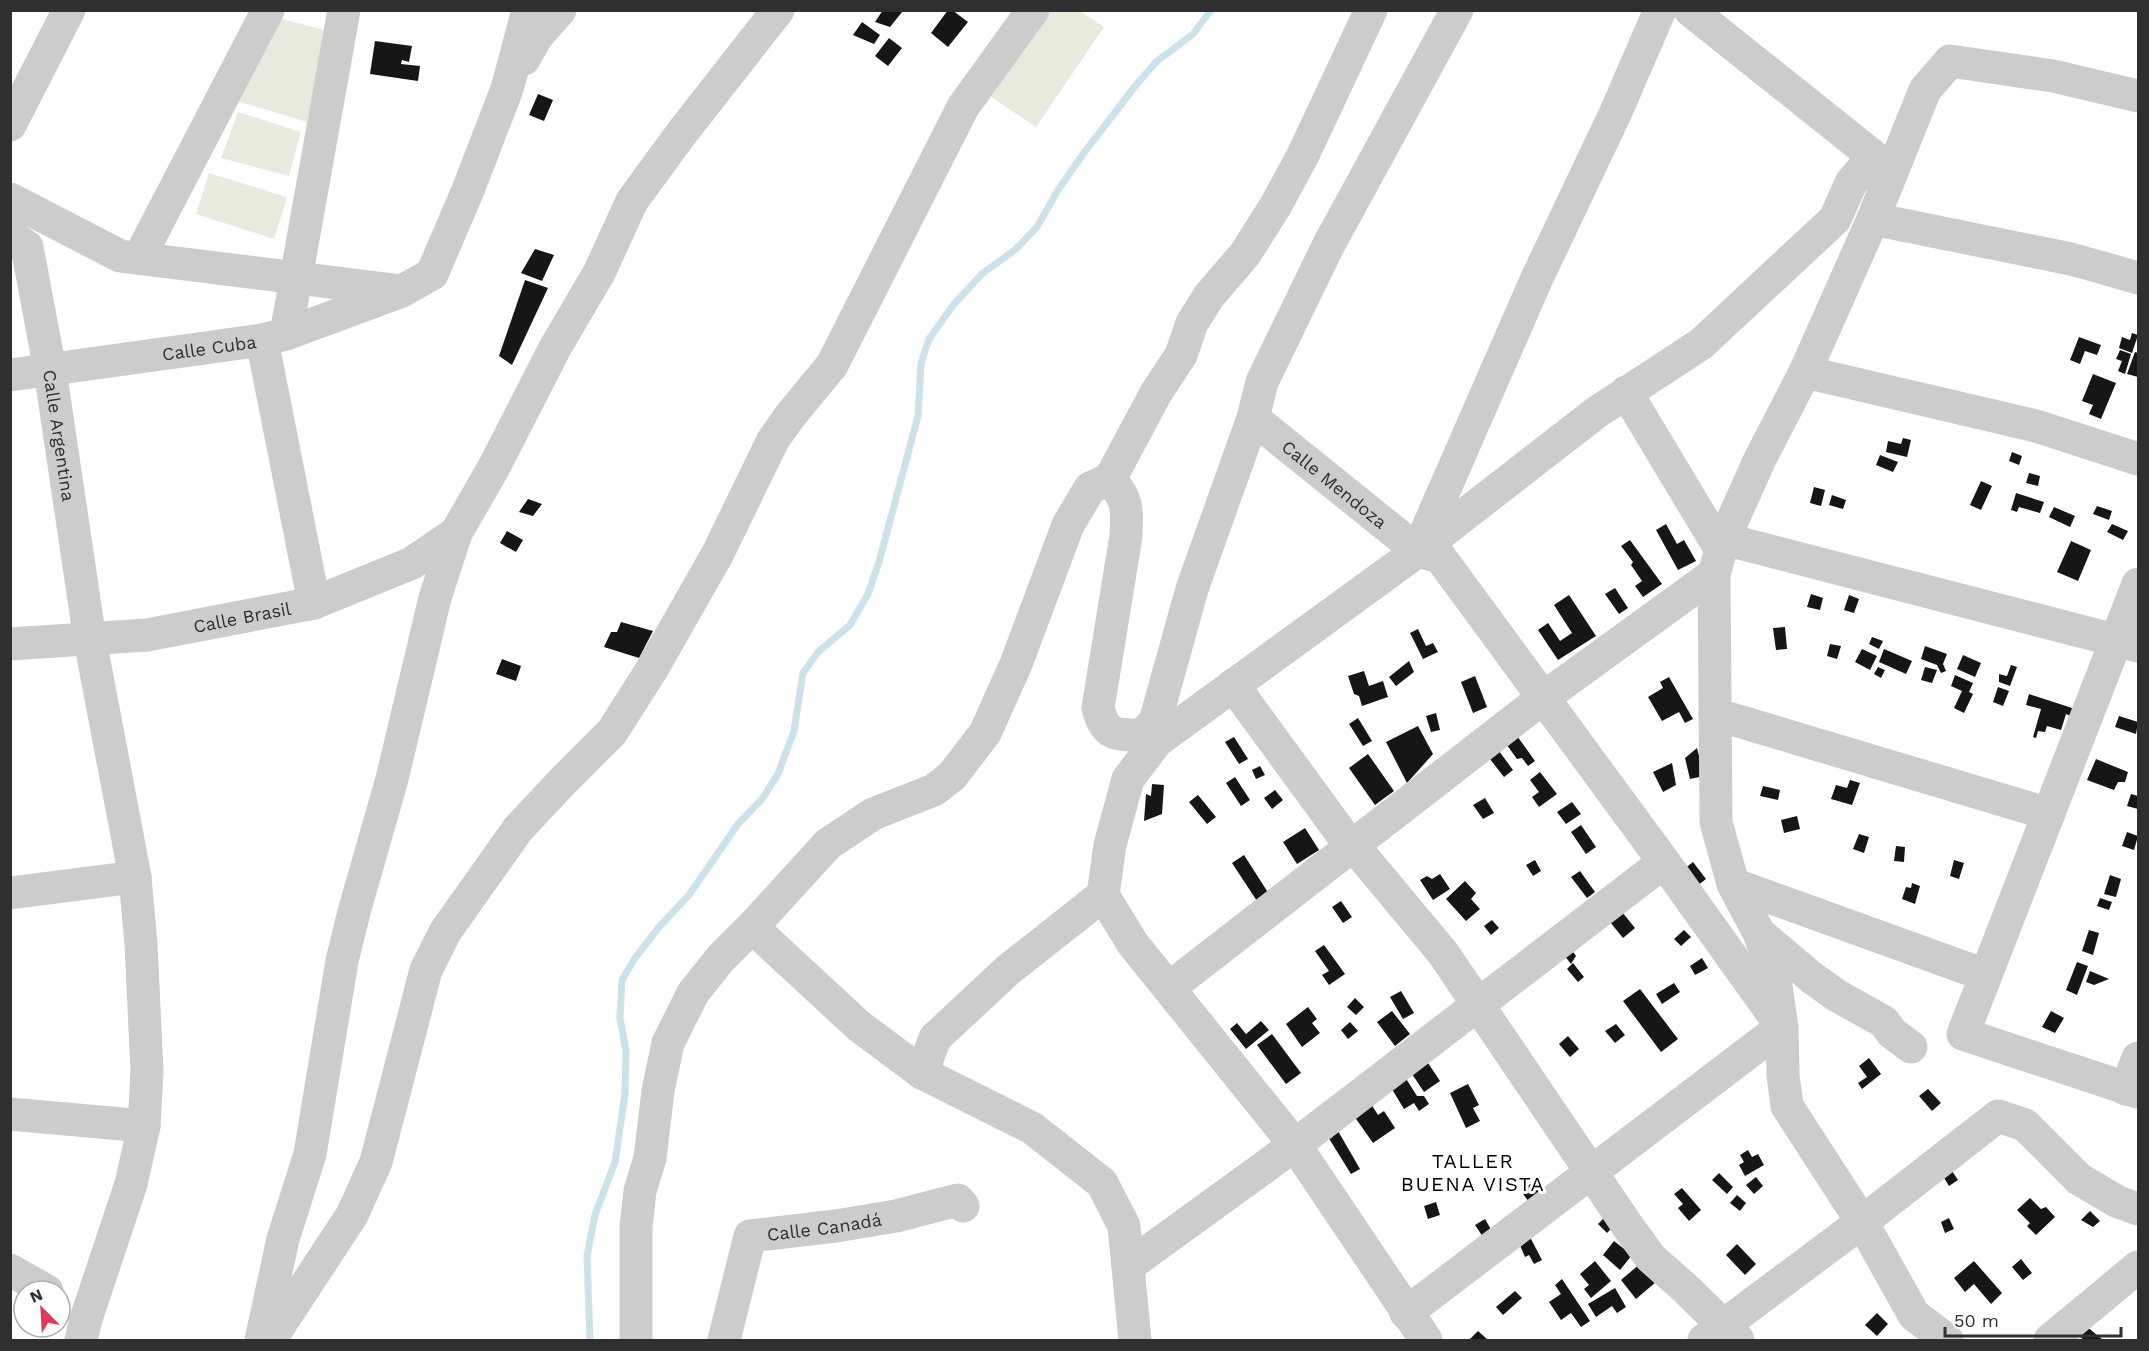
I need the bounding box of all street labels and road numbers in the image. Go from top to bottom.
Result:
street label: Calle Cuba [161,330,258,364]
street label: Calle Argentina [40,368,80,503]
street label: Calle Mendoza [1278,435,1391,532]
street label: Calle Brasil [191,597,293,636]
street label: Calle Canadá [766,1208,883,1244]

